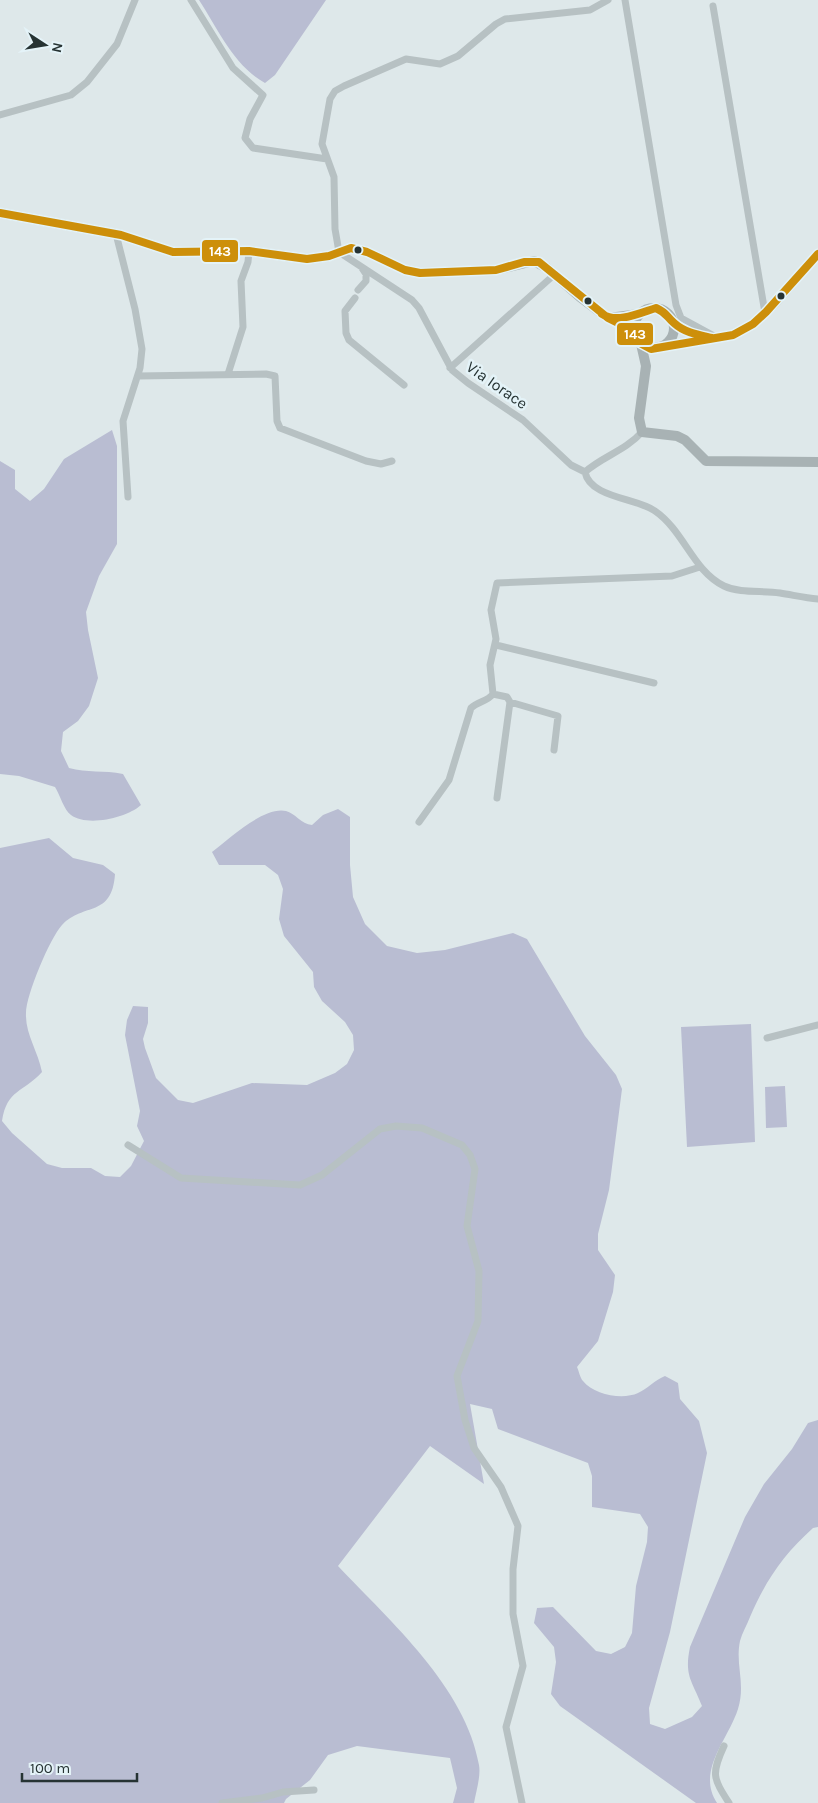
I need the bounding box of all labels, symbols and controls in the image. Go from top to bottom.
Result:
north arrow [20,20,70,70]
text: N [48,41,67,54]
line badge: 143 [201,239,239,263]
text: 143 [209,243,231,260]
unlabelled marker [353,245,363,255]
unlabelled marker [776,291,786,301]
unlabelled marker [583,296,593,306]
line badge: 143 [616,322,654,346]
text: 143 [624,326,646,343]
street label: Via Iorace [463,357,531,413]
scale bar [22,1750,138,1782]
text: 100 m [30,1759,70,1777]

